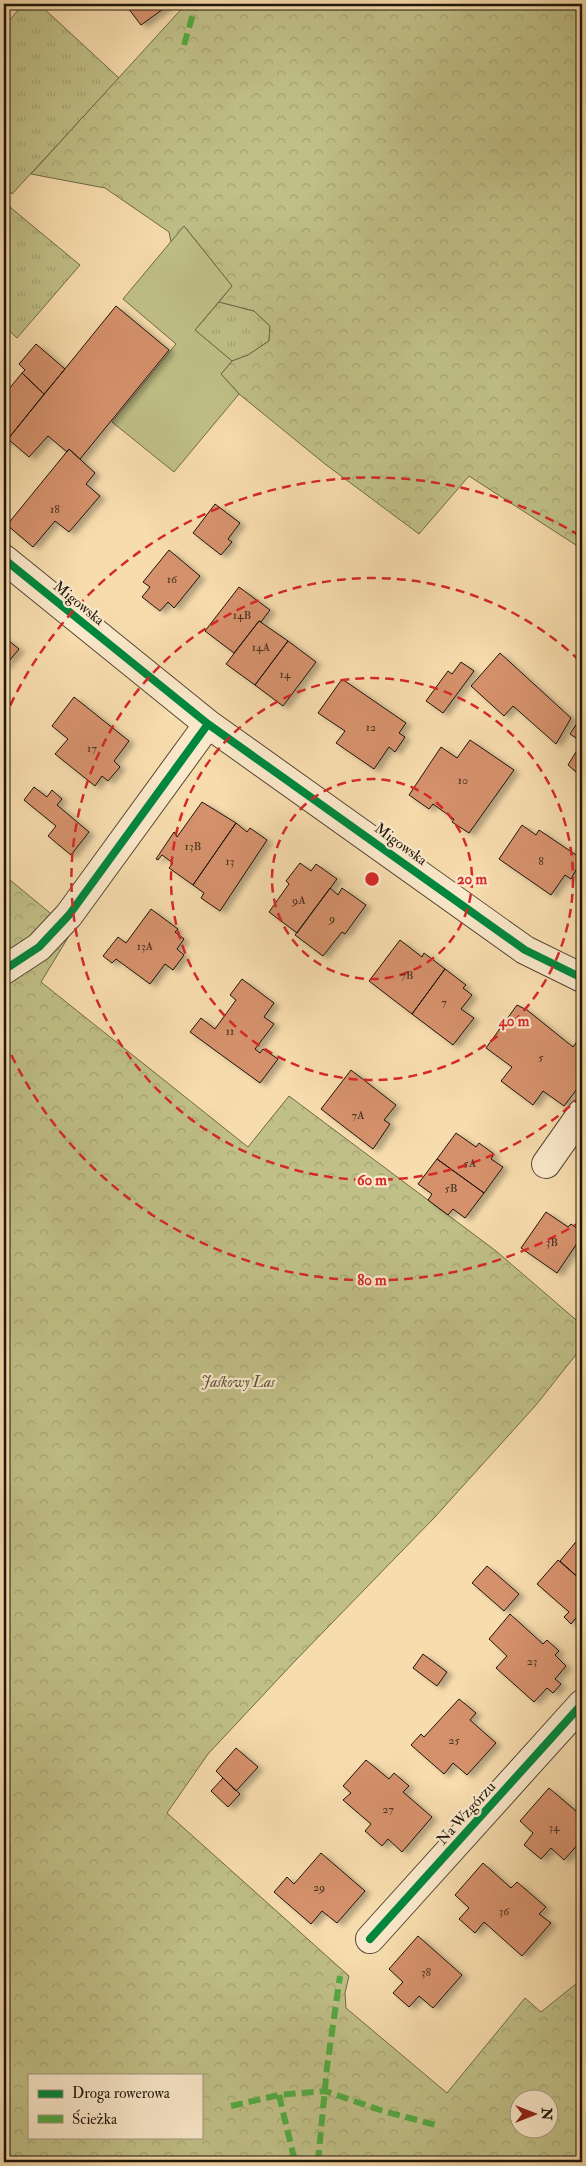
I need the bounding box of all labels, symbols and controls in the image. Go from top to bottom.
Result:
house number: 18 [50,502,60,517]
house number: 16 [167,572,178,587]
street label: Migowska [49,577,109,630]
house number: 14B [233,608,251,623]
house number: 14A [252,640,271,655]
house number: 14 [280,667,291,682]
house number: 12 [366,720,376,735]
house number: 17 [87,741,97,756]
house number: 10 [458,773,468,788]
street label: Migowska [371,819,431,870]
house number: 13B [185,839,202,854]
house number: 13 [226,854,234,869]
house number: 8 [538,854,544,869]
centre of rings [363,870,381,888]
text: 20 m [457,870,487,889]
house number: 9A [291,893,306,908]
house number: 9 [328,911,335,926]
house number: 13A [137,939,154,954]
house number: 7B [400,968,414,983]
house number: 7 [441,995,447,1010]
text: 40 m [498,1012,530,1031]
house number: 11 [226,1024,234,1039]
house number: 5 [538,1050,544,1065]
house number: 7A [351,1108,365,1123]
house number: 5A [464,1156,477,1171]
text: 60 m [357,1171,387,1190]
house number: 5B [444,1181,458,1196]
house number: 3B [546,1235,558,1250]
text: 80 m [357,1271,387,1290]
park label: Jaśkowy Las [201,1373,276,1392]
house number: 23 [527,1654,537,1669]
house number: 25 [448,1733,460,1748]
street label: Na Wzgórzu [433,1777,500,1849]
house number: 27 [382,1802,394,1817]
house number: 34 [548,1820,560,1835]
house number: 29 [313,1880,325,1895]
house number: 36 [499,1904,510,1919]
house number: 38 [421,1965,431,1980]
legend [28,2074,202,2138]
text: Droga rowerowa [72,2084,171,2103]
north arrow [508,2088,558,2138]
text: N [538,2107,555,2121]
text: Ścieżka [72,2109,118,2129]

